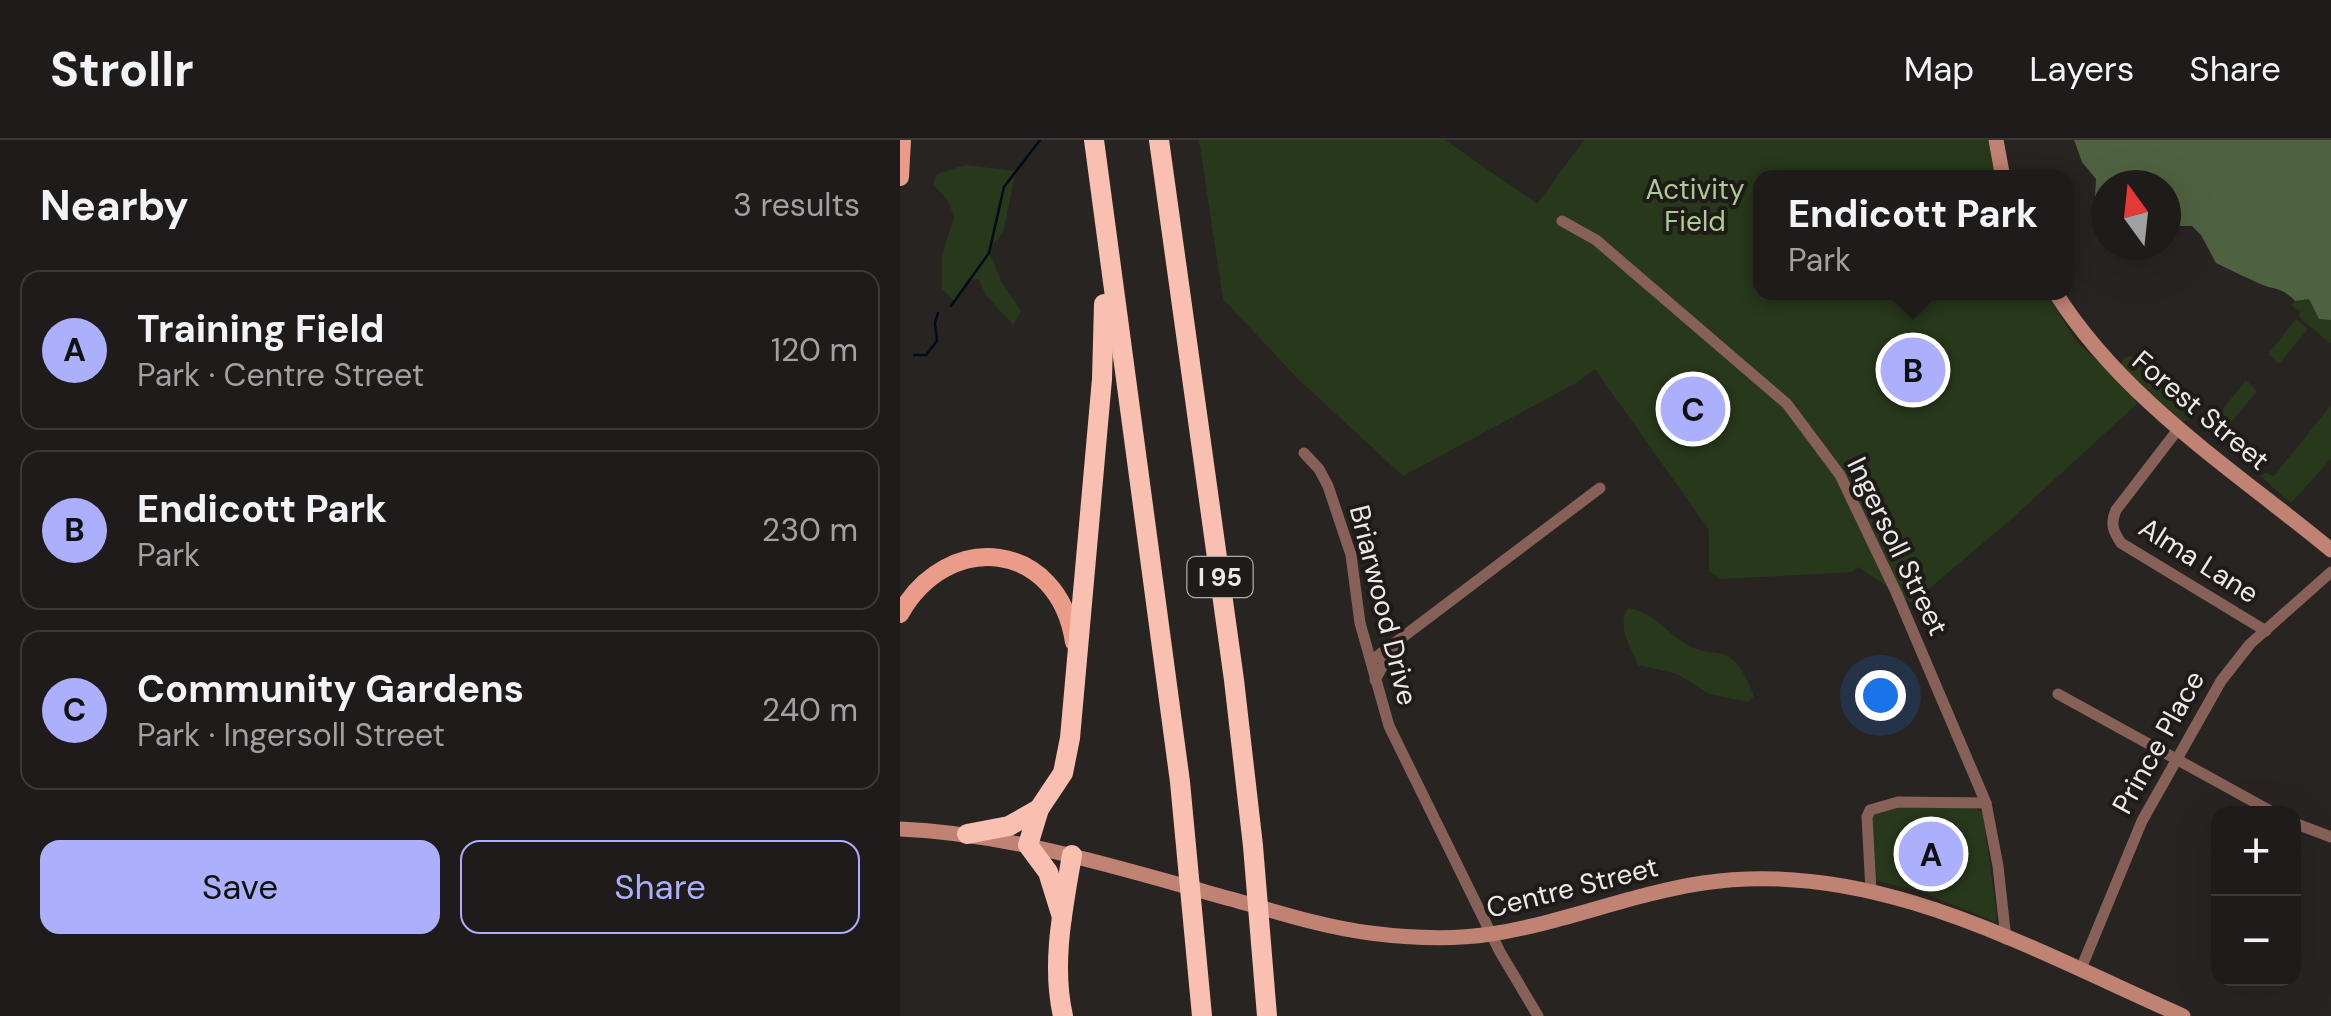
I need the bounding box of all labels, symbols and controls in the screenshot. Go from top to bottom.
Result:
text: Strollr [50,38,194,101]
text: Map [1904,46,1974,92]
text: Layers [2029,46,2134,92]
text: Share [2189,46,2281,92]
popup [1753,170,2073,300]
north arrow [2091,170,2181,260]
park label: Activity Field [1645,171,1745,240]
text: Nearby [40,178,189,233]
text: 3 results [733,184,860,226]
text: Endicott Park [1788,189,2038,239]
text: Park [1788,239,1851,281]
text: Training Field [137,304,384,354]
text: A [63,329,86,371]
text: 120 m [771,329,858,371]
pin: B [1880,332,1946,408]
street label: Forest Street [2124,342,2277,479]
text: Park · Centre Street [137,354,424,396]
pin: C [1660,372,1726,446]
street label: Ingersoll Street [1838,451,1957,641]
text: Endicott Park [137,484,387,534]
street label: Briarwood Drive [1341,501,1426,709]
text: B [64,509,85,551]
text: 230 m [762,509,858,551]
street label: Alma Lane [2132,509,2266,612]
text: Park [137,534,200,576]
road number: I 95 [1188,557,1252,597]
text: Community Gardens [137,664,524,714]
street label: Prince Place [2104,664,2213,820]
your location [1855,670,1906,721]
text: C [63,689,86,731]
text: 240 m [762,689,858,731]
text: Park · Ingersoll Street [137,714,445,756]
map controls [2211,806,2301,986]
button: + [2211,806,2301,896]
pin: A [1898,816,1964,892]
button: Save [40,840,440,934]
button: Share [460,840,860,934]
street label: Centre Street [1482,848,1662,927]
button: − [2211,896,2301,986]

